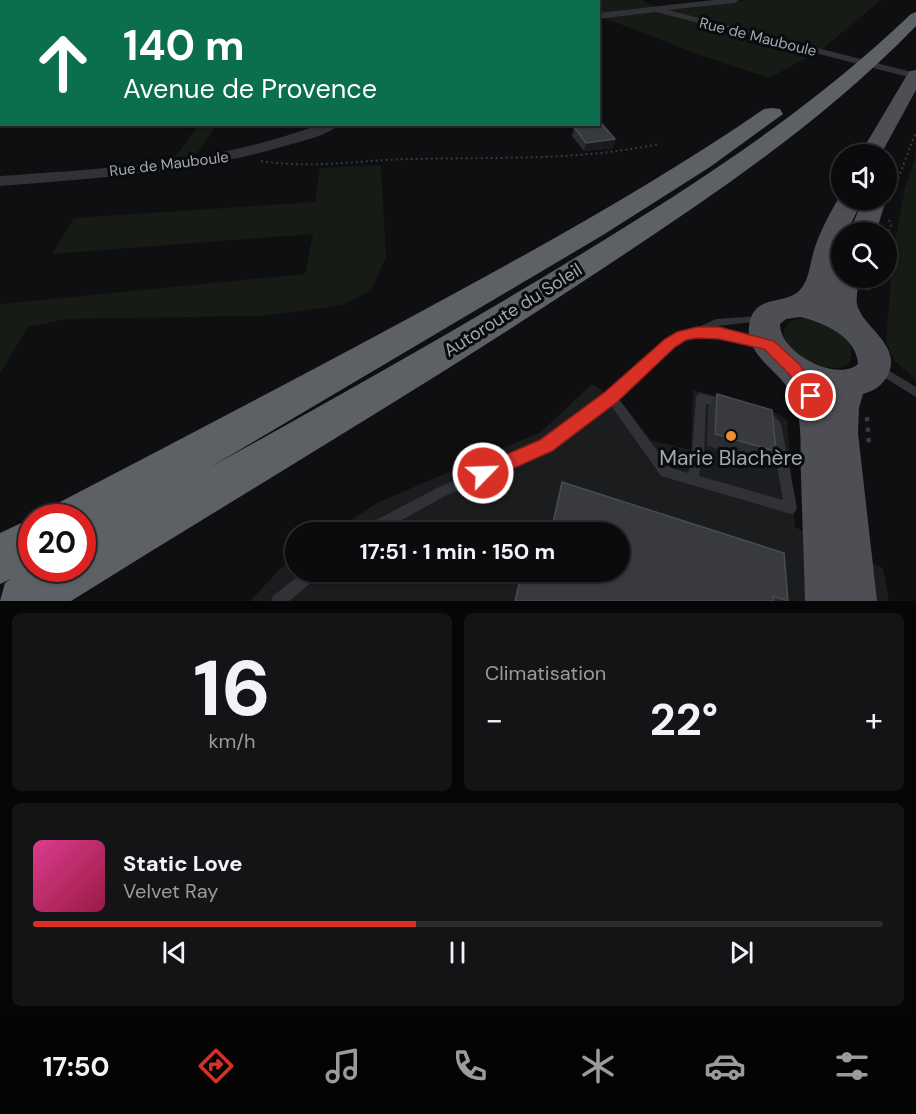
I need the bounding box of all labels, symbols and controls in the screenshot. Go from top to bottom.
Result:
street label: Rue de Mauboule [697,13,819,61]
text: 140 m [123,18,245,73]
icon: ahead [24,24,102,102]
text: Avenue de Provence [123,71,377,106]
map controls [831,144,897,288]
button: sound [831,144,897,210]
street label: Rue de Mauboule [108,147,230,181]
button: search [831,222,897,288]
street label: Autoroute du Soleil [439,258,587,362]
pin [785,370,836,421]
icon: arrive [794,379,827,412]
marker: Marie Blachère [724,429,738,443]
position arrow [451,441,515,505]
place label: Marie Blachère [659,444,803,472]
speed limit sign: 20 [18,504,96,582]
text: 17:51 · 1 min · 150 m [360,537,555,566]
text: 16 [193,638,271,739]
text: Climatisation [485,660,606,686]
text: 22° [650,690,718,749]
text: − [485,698,503,741]
text: + [865,698,883,741]
text: km/h [208,728,256,754]
text: Static Love [123,849,243,878]
text: Velvet Ray [123,878,218,904]
icon: previous [158,936,191,969]
icon: pause [441,936,474,969]
icon: next [725,936,758,969]
icon: directions [195,1045,237,1087]
icon: music [322,1045,364,1087]
icon: phone [449,1045,491,1087]
icon: climate [577,1045,619,1087]
icon: car [704,1045,746,1087]
icon: filters [831,1045,873,1087]
text: 17:50 [43,1049,110,1084]

